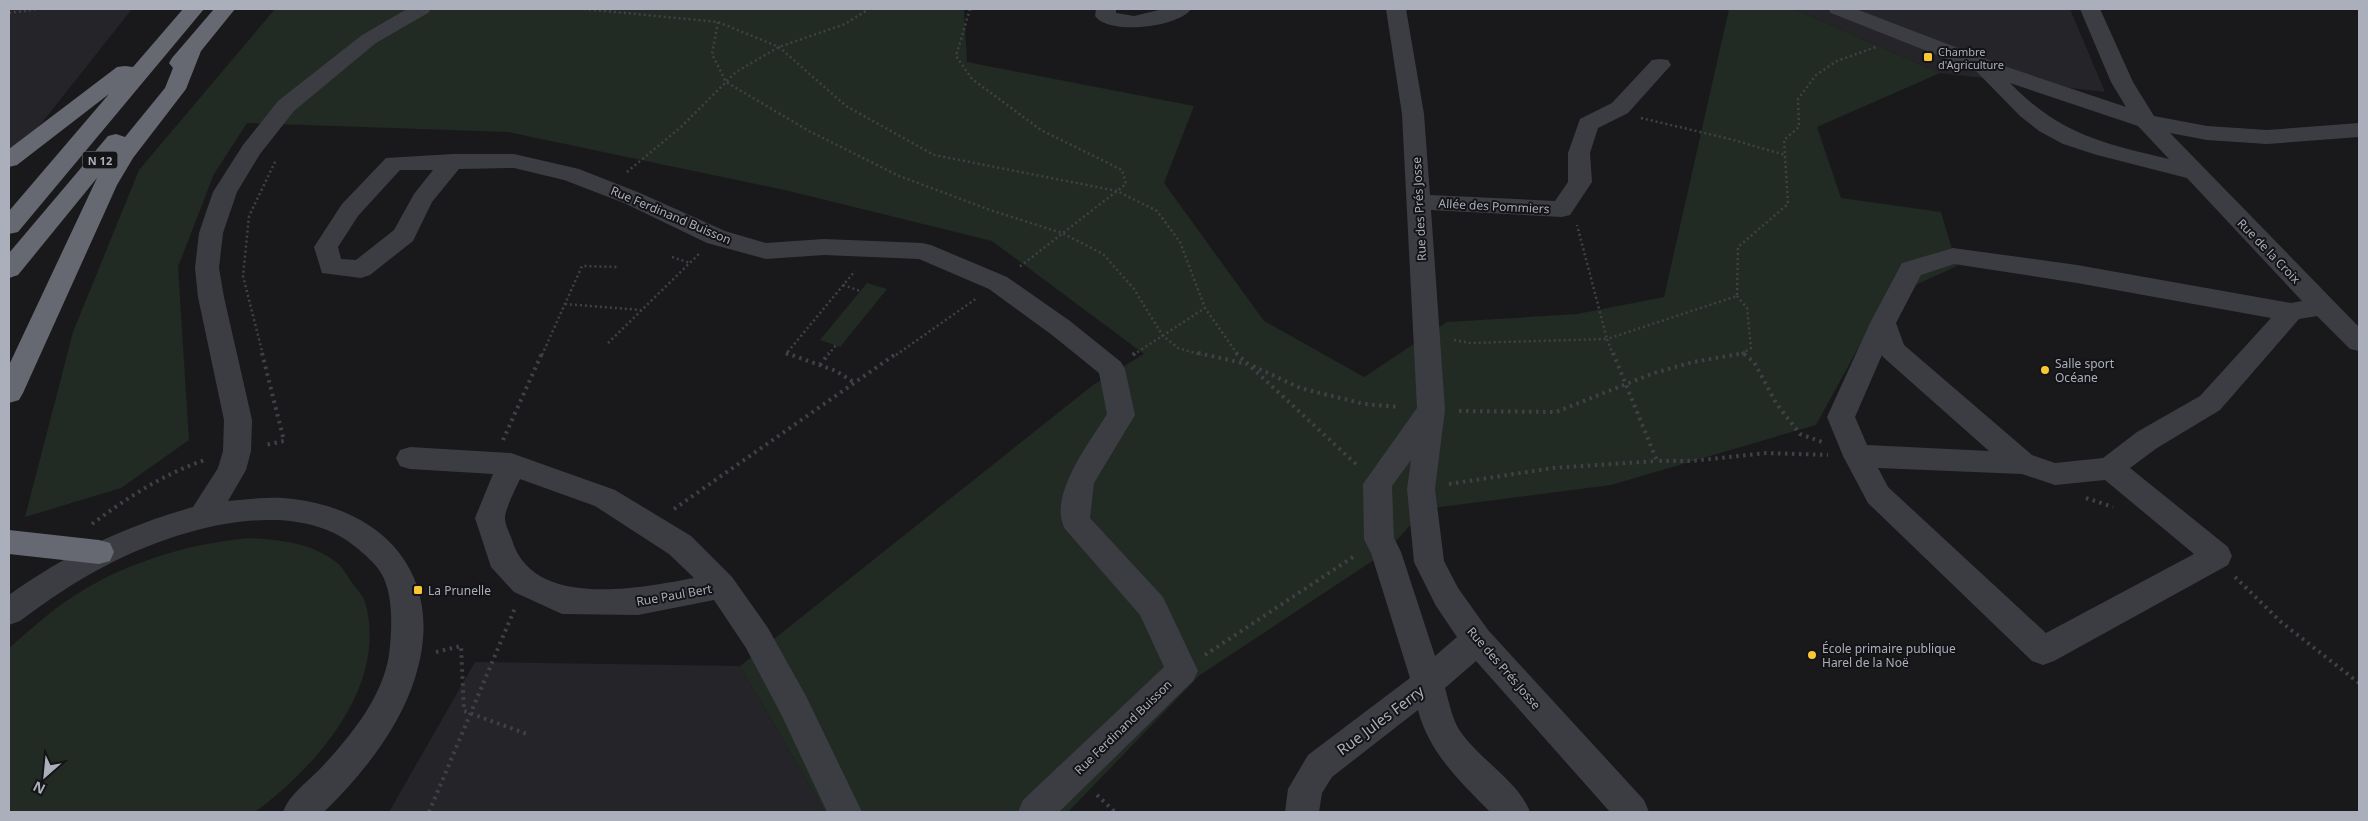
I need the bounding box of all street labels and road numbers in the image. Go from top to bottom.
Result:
road number: N 12 [82,152,118,168]
street label: Rue des Prés Josse [1408,156,1430,261]
street label: Rue Ferdinand Buisson [608,182,734,248]
street label: Allée des Pommiers [1438,195,1550,217]
street label: Rue de la Croix [2234,215,2305,288]
street label: Rue Paul Bert [635,580,714,610]
street label: Rue des Prés Josse [1463,623,1545,713]
street label: Rue Ferdinand Buisson [1071,676,1175,778]
street label: Rue Jules Ferry [1332,681,1428,759]

